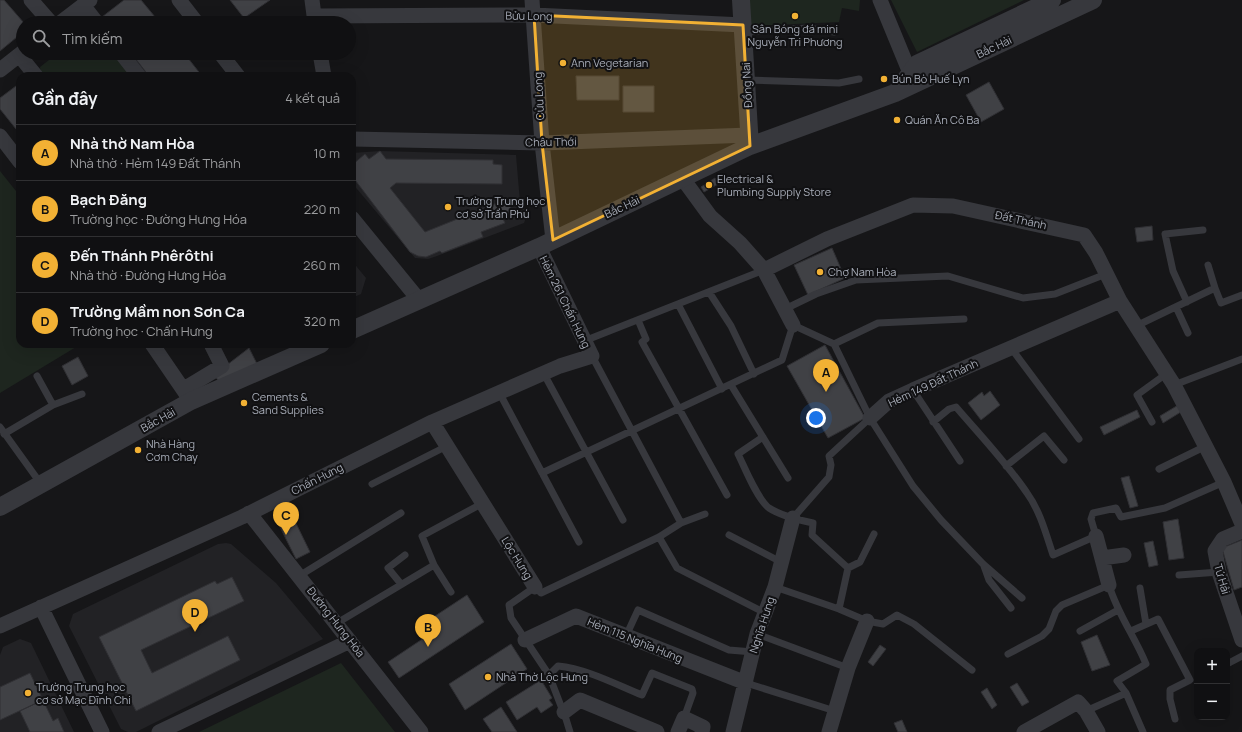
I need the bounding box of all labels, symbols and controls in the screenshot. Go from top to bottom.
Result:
street label: Bửu Long [505,8,553,23]
marker: Sân Bóng đá mini Nguyễn Tri Phương [790,11,800,21]
search box [16,16,356,60]
place label: Sân Bóng đá mini Nguyễn Tri Phương [747,21,843,49]
icon: search [30,27,52,49]
text: Tìm kiếm [62,28,122,49]
street label: Bắc Hải [974,32,1014,61]
place label: Ann Vegetarian [571,55,648,70]
marker: Ann Vegetarian [558,58,568,68]
street label: Đồng Nai [738,62,755,108]
place label: Bún Bò Huế Lyn [892,71,970,86]
street label: Cửu Long [530,72,547,121]
marker: Bún Bò Huế Lyn [879,74,889,84]
text: Gần đây [32,87,98,110]
text: 4 kết quả [285,89,340,107]
place label: Quán Ăn Cô Ba [905,112,979,127]
marker: Quán Ăn Cô Ba [892,115,902,125]
text: Nhà thờ Nam Hòa [70,133,195,154]
street label: Châu Thới [525,134,577,149]
text: A [41,144,49,162]
text: 10 m [313,144,340,162]
text: Nhà thờ · Hẻm 149 Đất Thánh [70,154,241,172]
place label: Electrical & Plumbing Supply Store [717,171,832,199]
marker: Electrical & Plumbing Supply Store [704,180,714,190]
text: Bạch Đăng [70,189,147,210]
street label: Bắc Hải [602,192,642,221]
place label: Trường Trung học cơ sở Trần Phú [456,193,545,221]
text: B [41,200,49,218]
text: 220 m [304,200,340,218]
marker: Trường Trung học cơ sở Trần Phú [443,202,453,212]
street label: Đất Thánh [994,207,1048,232]
text: Trường học · Đường Hưng Hóa [70,210,247,228]
text: Đến Thánh Phêrôthi [70,245,214,266]
street label: Hẻm 261 Chấn Hưng [537,253,594,351]
text: C [40,256,50,274]
text: 260 m [303,256,340,274]
place label: Chợ Nam Hòa [828,264,896,279]
text: Nhà thờ · Đường Hưng Hóa [70,266,226,284]
marker: Chợ Nam Hòa [815,267,825,277]
text: Trường Mầm non Sơn Ca [70,301,245,322]
text: D [40,312,50,330]
text: 320 m [304,312,340,330]
text: Trường học · Chấn Hưng [70,322,213,340]
street label: Hẻm 149 Đất Thánh [885,355,980,410]
pin: A [813,359,839,392]
place label: Cements & Sand Supplies [252,389,324,417]
marker: Cements & Sand Supplies [239,398,249,408]
street label: Bắc Hải [138,404,178,435]
your location [806,408,826,428]
place label: Nhà Hàng Cơm Chay [146,436,198,464]
marker: Nhà Hàng Cơm Chay [133,445,143,455]
street label: Chấn Hưng [288,459,345,498]
pin: C [273,502,299,535]
street label: Lộc Hưng [498,534,536,582]
street label: Tứ Hải [1211,562,1234,596]
street label: Đường Hưng Hóa [304,583,369,660]
street label: Nghĩa Hưng [745,595,778,655]
pin: D [182,599,208,632]
pin: B [415,614,441,647]
street label: Hẻm 115 Nghĩa Hưng [585,614,685,665]
map controls [1194,648,1230,720]
button: + [1194,648,1230,684]
place label: Nhà Thờ Lộc Hưng [496,669,588,684]
marker: Nhà Thờ Lộc Hưng [483,672,493,682]
place label: Trường Trung học cơ sở Mạc Đĩnh Chi [36,679,131,707]
button: − [1194,684,1230,720]
marker: Trường Trung học cơ sở Mạc Đĩnh Chi [23,688,33,698]

